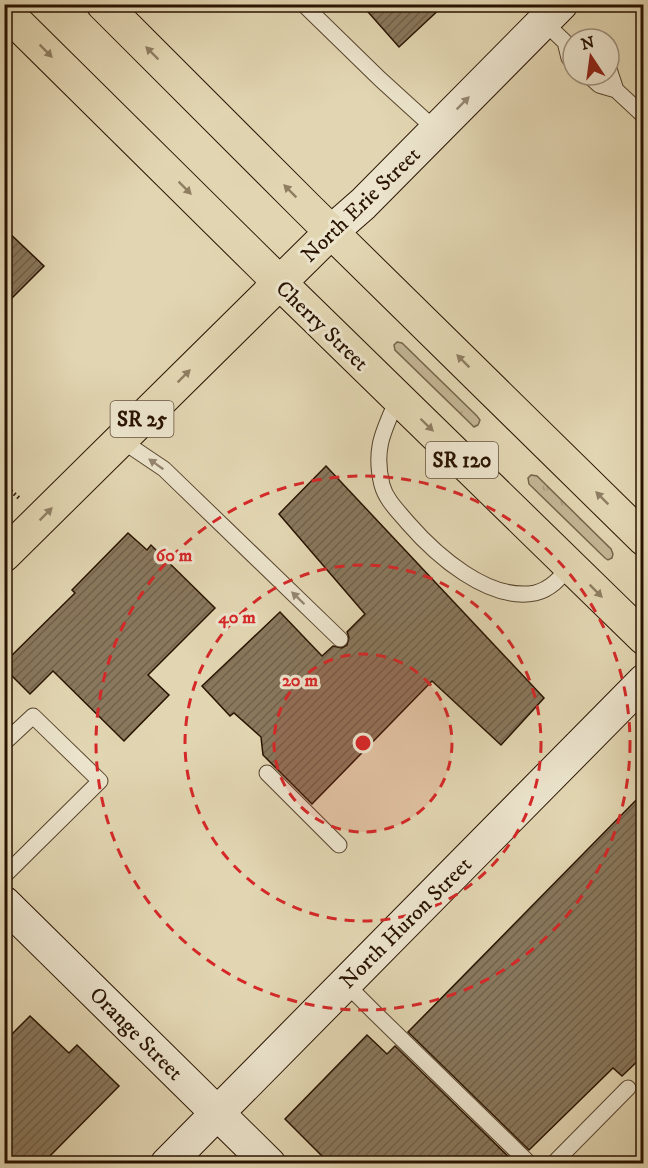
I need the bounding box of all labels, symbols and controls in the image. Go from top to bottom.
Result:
north arrow [561,27,621,87]
text: N [579,32,597,55]
one-way arrow [39,43,53,57]
one-way arrow [145,47,159,61]
one-way arrow [455,97,469,111]
street label: North Erie Street [296,142,426,269]
one-way arrow [177,180,191,194]
one-way arrow [283,185,297,199]
street label: Cherry Street [270,275,374,377]
one-way arrow [456,354,471,368]
one-way arrow [177,370,191,384]
road number: SR 25 [110,401,174,437]
one-way arrow [419,418,433,432]
road number: SR 120 [426,442,498,478]
one-way arrow [149,458,165,470]
one-way arrow [594,491,609,505]
one-way arrow [39,506,53,521]
text: 60 m [156,545,193,567]
one-way arrow [588,584,602,598]
one-way arrow [290,591,305,605]
text: 40 m [217,607,256,629]
text: 20 m [282,670,318,692]
centre of rings [353,733,373,753]
street label: North Huron Street [334,851,478,995]
street label: Orange Street [84,982,188,1086]

